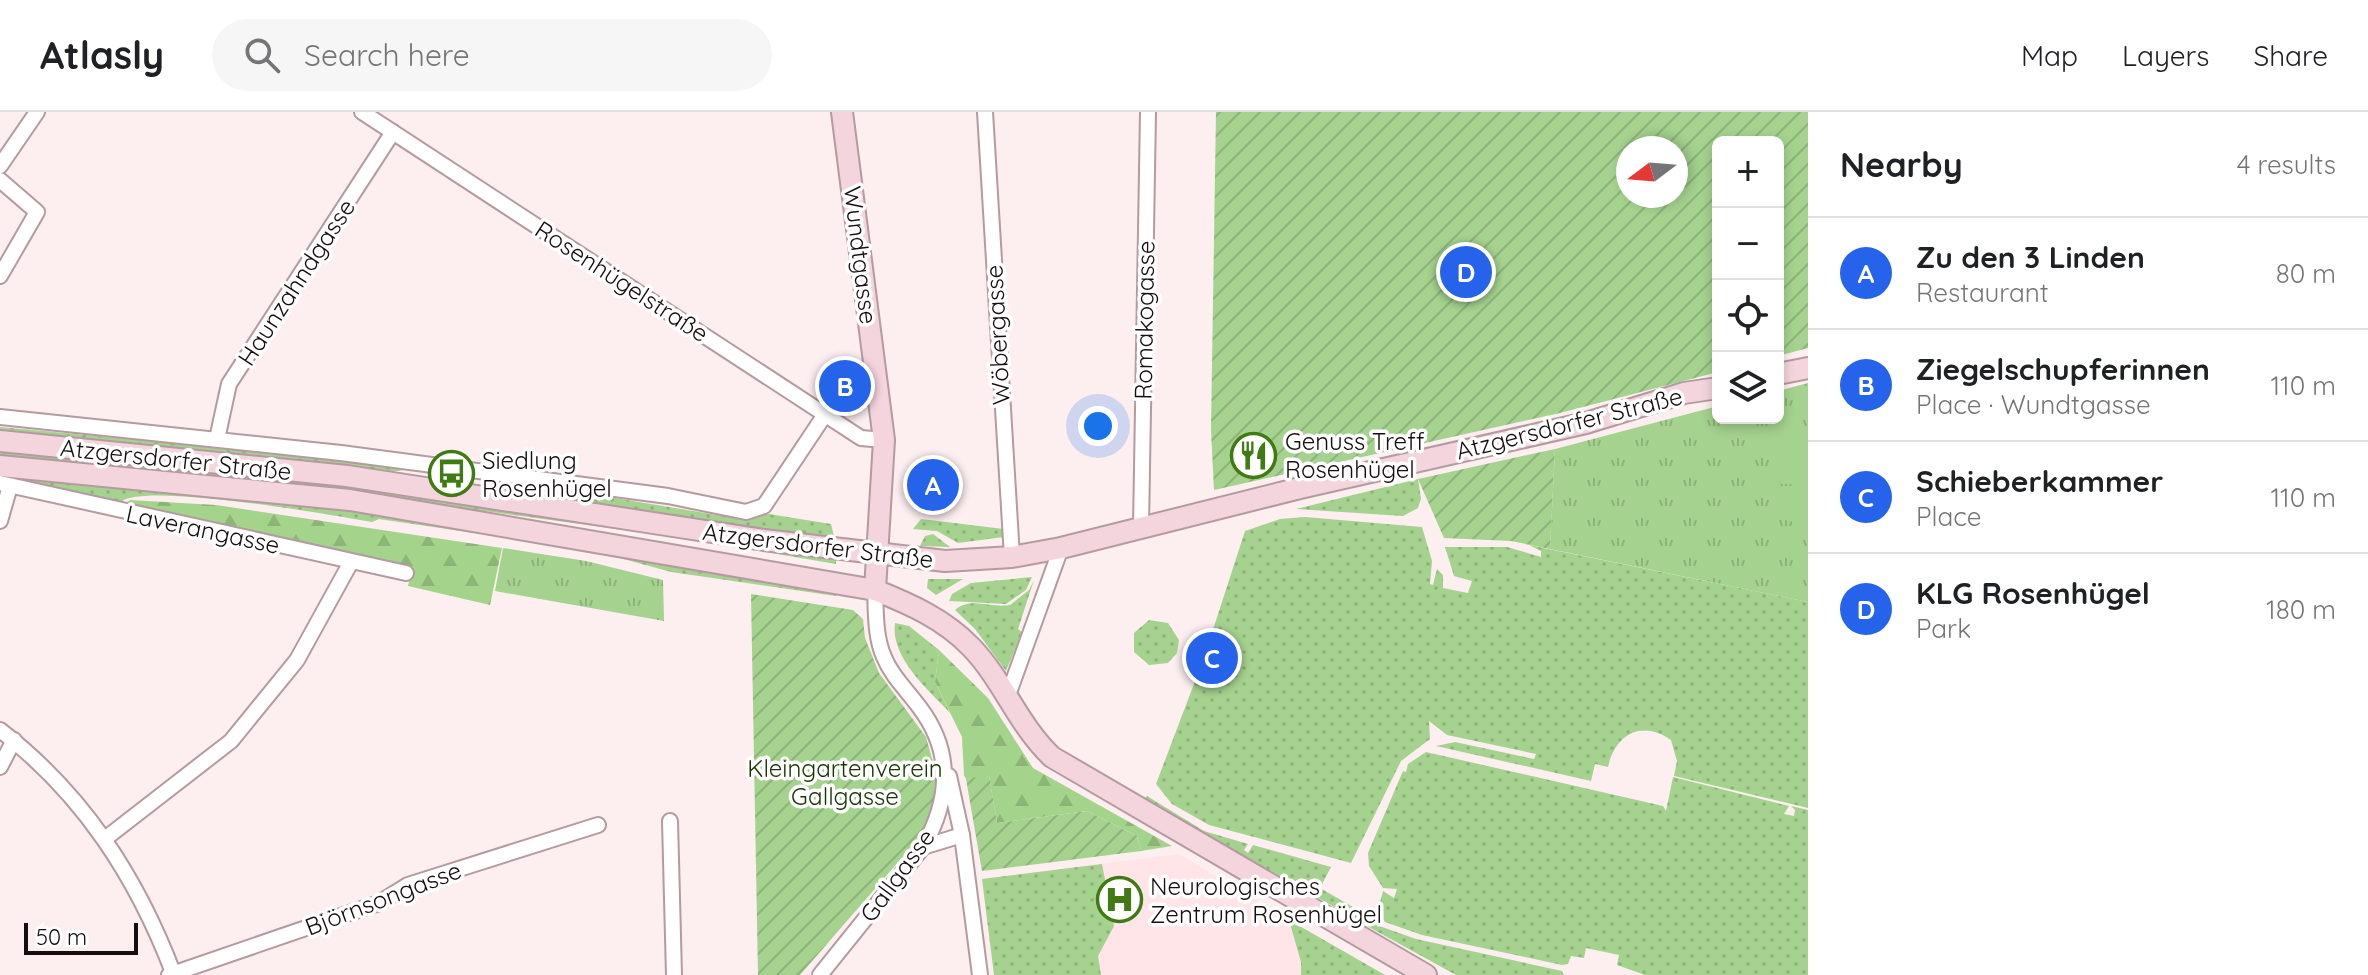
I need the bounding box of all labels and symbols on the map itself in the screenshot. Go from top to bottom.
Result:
north arrow [1616,136,1688,208]
street label: Wundtgasse [838,184,884,326]
street label: Haunzahndgasse [231,193,361,371]
street label: Rosenhügelstraße [530,214,714,348]
street label: Romakogasse [1128,240,1160,400]
pin: D [1440,242,1492,302]
street label: Wöbergasse [978,264,1016,406]
pin: B [819,356,871,416]
street label: Atzgersdorfer Straße [1453,380,1685,466]
your location [1078,406,1118,446]
place label: Genuss Treff Rosenhügel [1285,426,1424,484]
restaurant icon: Genuss Treff Rosenhügel [1230,431,1278,479]
street label: Atzgersdorfer Straße [59,432,293,486]
place label: Siedlung Rosenhügel [482,445,612,503]
bus stop icon: Siedlung Rosenhügel [427,450,475,498]
pin: A [907,455,959,515]
street label: Laverangasse [124,498,282,560]
street label: Atzgersdorfer Straße [701,516,935,574]
pin: C [1186,628,1238,688]
park label: Kleingartenverein Gallgasse [747,753,943,811]
street label: Gallgasse [853,823,941,927]
street label: Björnsongasse [301,854,465,942]
place label: Neurologisches Zentrum Rosenhügel [1150,871,1382,929]
hospital icon: Neurologisches Zentrum Rosenhügel [1095,876,1143,924]
scale bar [24,919,138,955]

